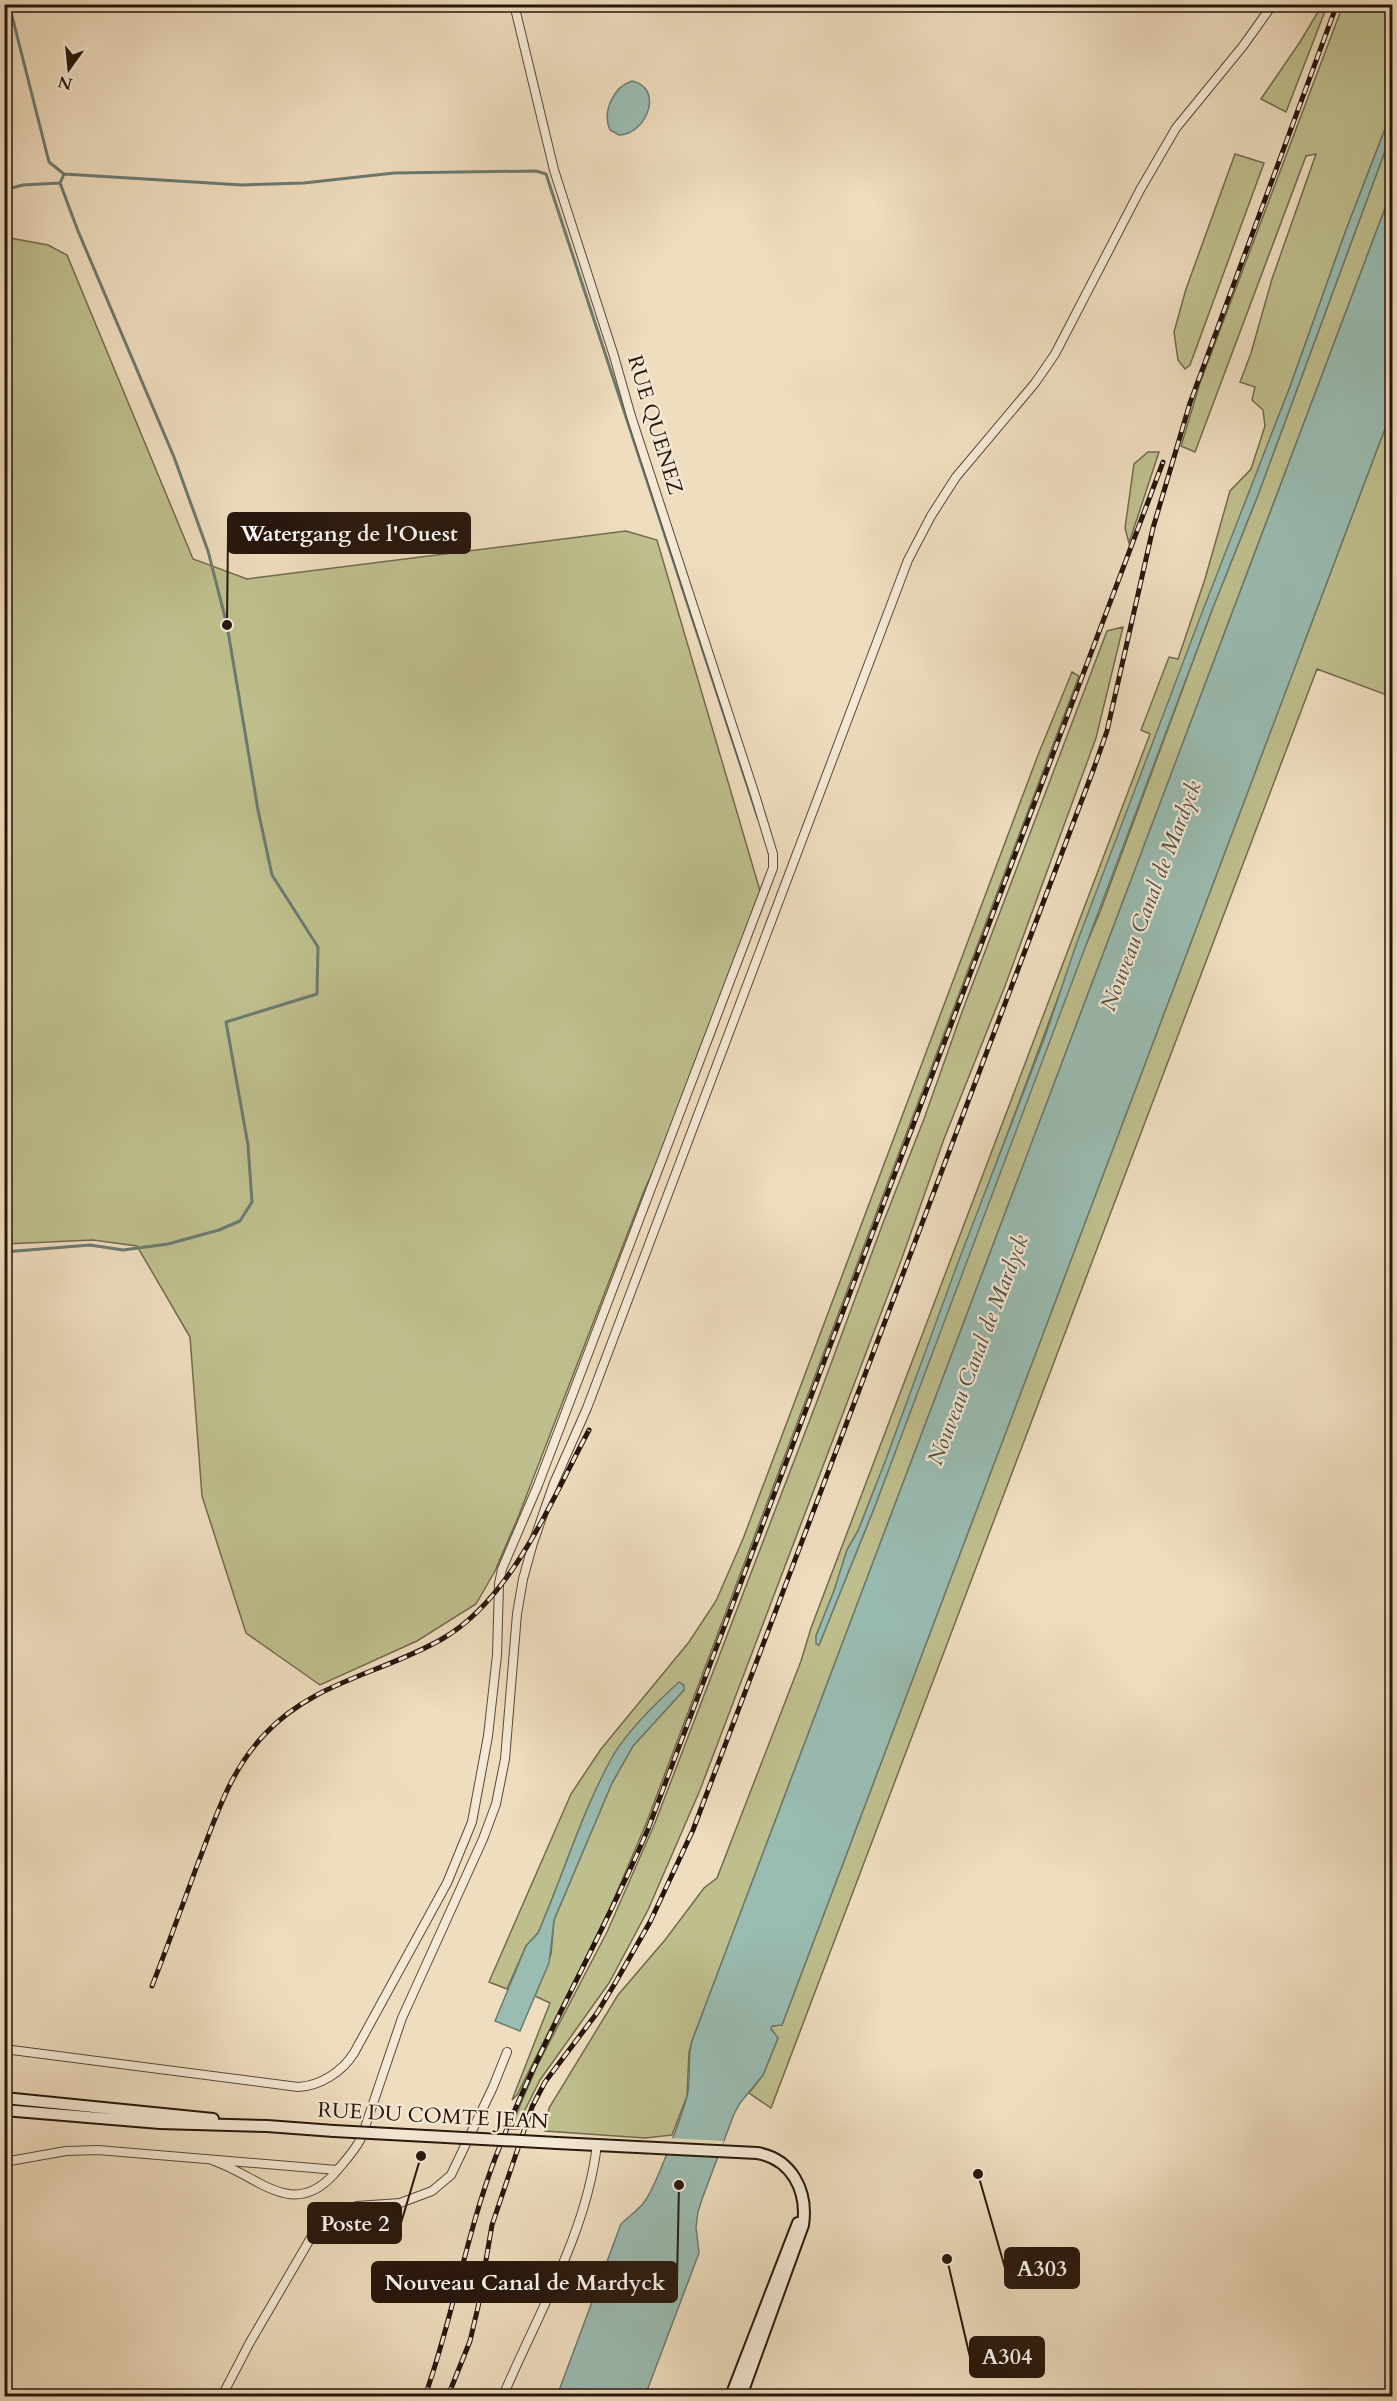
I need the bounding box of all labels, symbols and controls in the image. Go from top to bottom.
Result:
north arrow [39,39,99,99]
text: N [56,70,75,95]
street label: RUE QUENEZ [620,352,690,498]
callout: Watergang de l'Ouest [228,513,470,553]
text: Watergang de l'Ouest [239,519,458,549]
water label: Nouveau Canal de Mardyck [1093,776,1209,1015]
water label: Nouveau Canal de Mardyck [920,1230,1036,1469]
street label: RUE DU COMTE JEAN [317,2095,549,2137]
callout: Poste 2 [308,2203,401,2243]
text: Poste 2 [320,2209,390,2239]
callout: A303 [1005,2248,1079,2288]
text: A303 [1017,2254,1067,2284]
callout: Nouveau Canal de Mardyck [372,2262,677,2302]
text: Nouveau Canal de Mardyck [384,2268,666,2298]
callout: A304 [970,2337,1044,2377]
text: A304 [982,2342,1032,2372]

